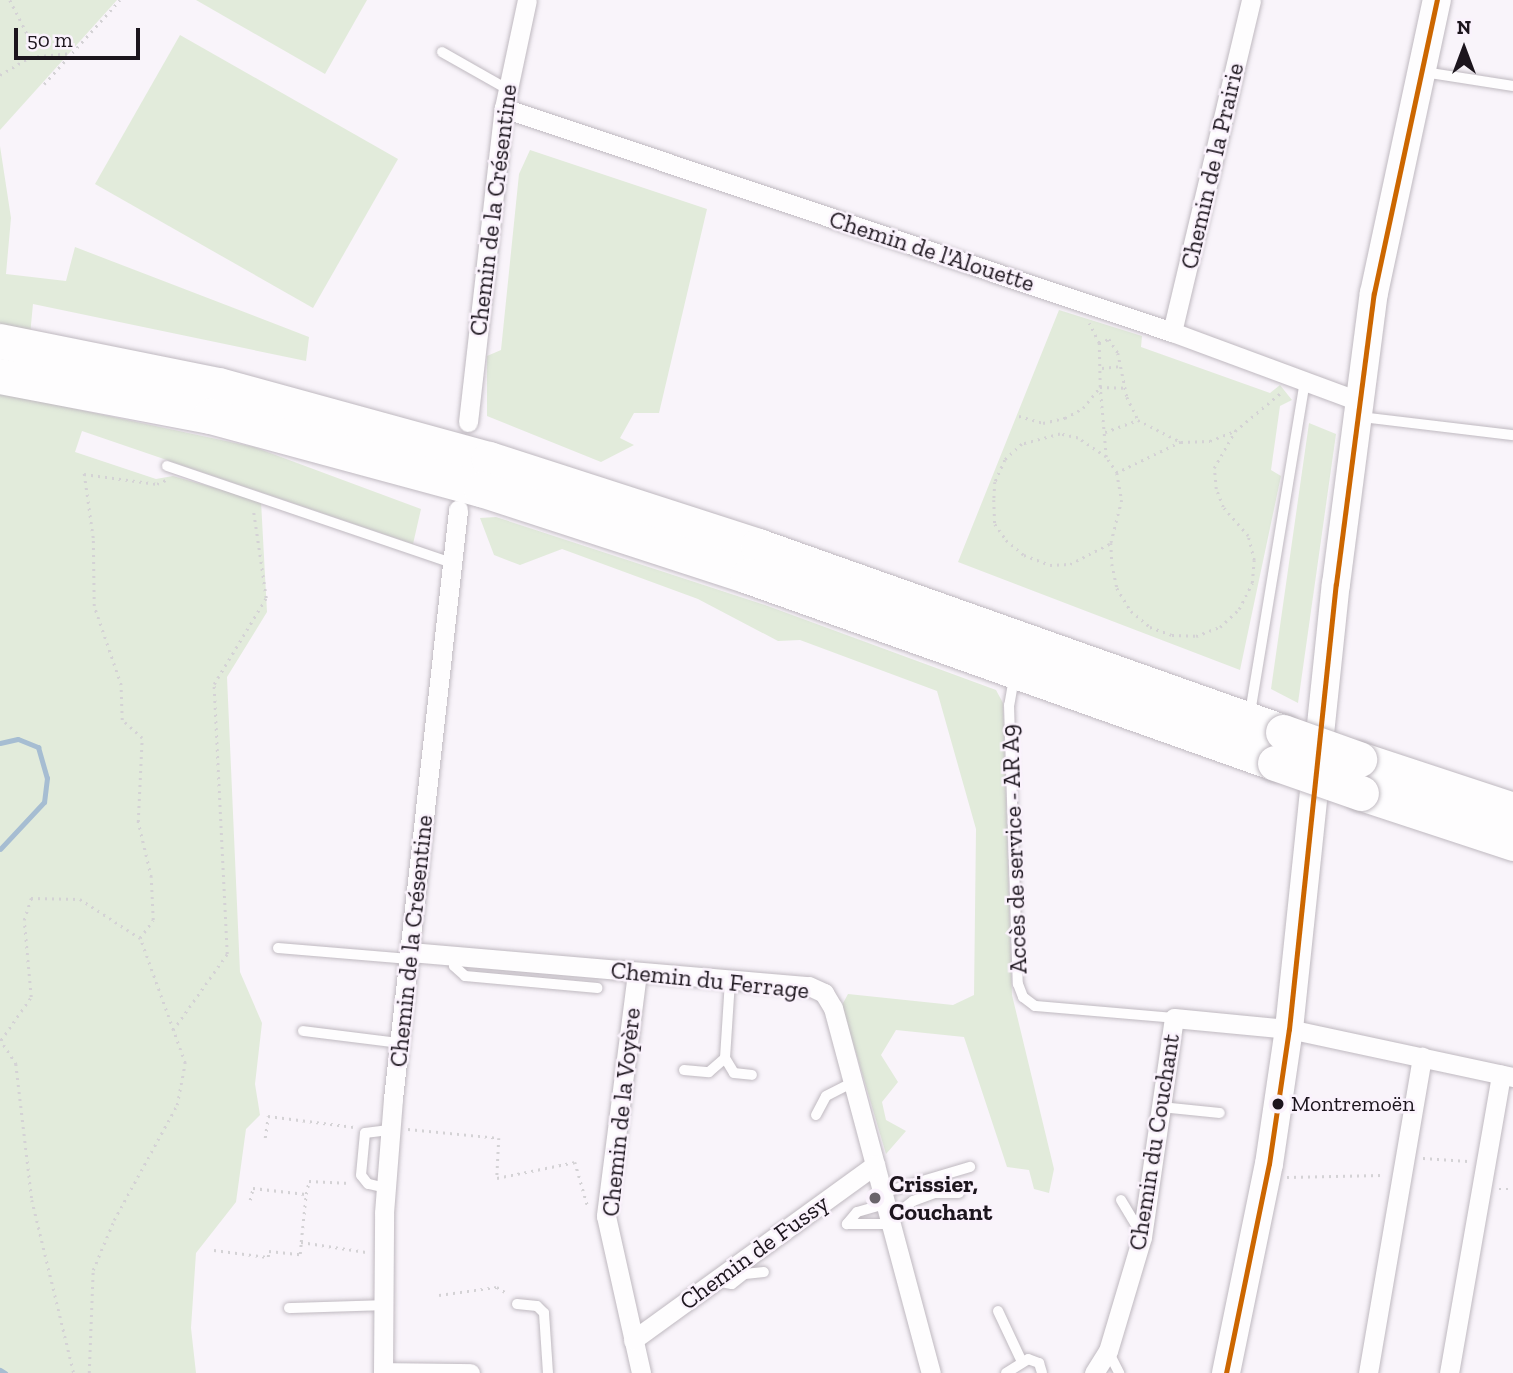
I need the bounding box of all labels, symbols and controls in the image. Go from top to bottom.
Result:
scale bar [18,14,144,58]
north arrow [1429,14,1499,84]
text: N [1457,16,1471,39]
text: 50 m [27,27,73,52]
street label: Chemin de la Prairie [1174,60,1250,272]
street label: Chemin de la Crésentine [463,83,523,337]
street label: Chemin de l'Alouette [826,204,1038,298]
street label: Accès de service - AR A9 [995,723,1033,975]
street label: Chemin de la Crésentine [383,814,439,1068]
street label: Chemin du Ferrage [609,955,811,1005]
street label: Chemin de la Voyère [596,1006,646,1218]
street label: Chemin du Couchant [1123,1032,1185,1252]
place label: Montremoën [1291,1091,1415,1117]
marker: Montremoën [1271,1097,1285,1111]
place label: Crissier, Couchant [889,1170,992,1226]
street label: Chemin de Fussy [674,1188,834,1316]
marker: Crissier, Couchant [867,1190,883,1206]

